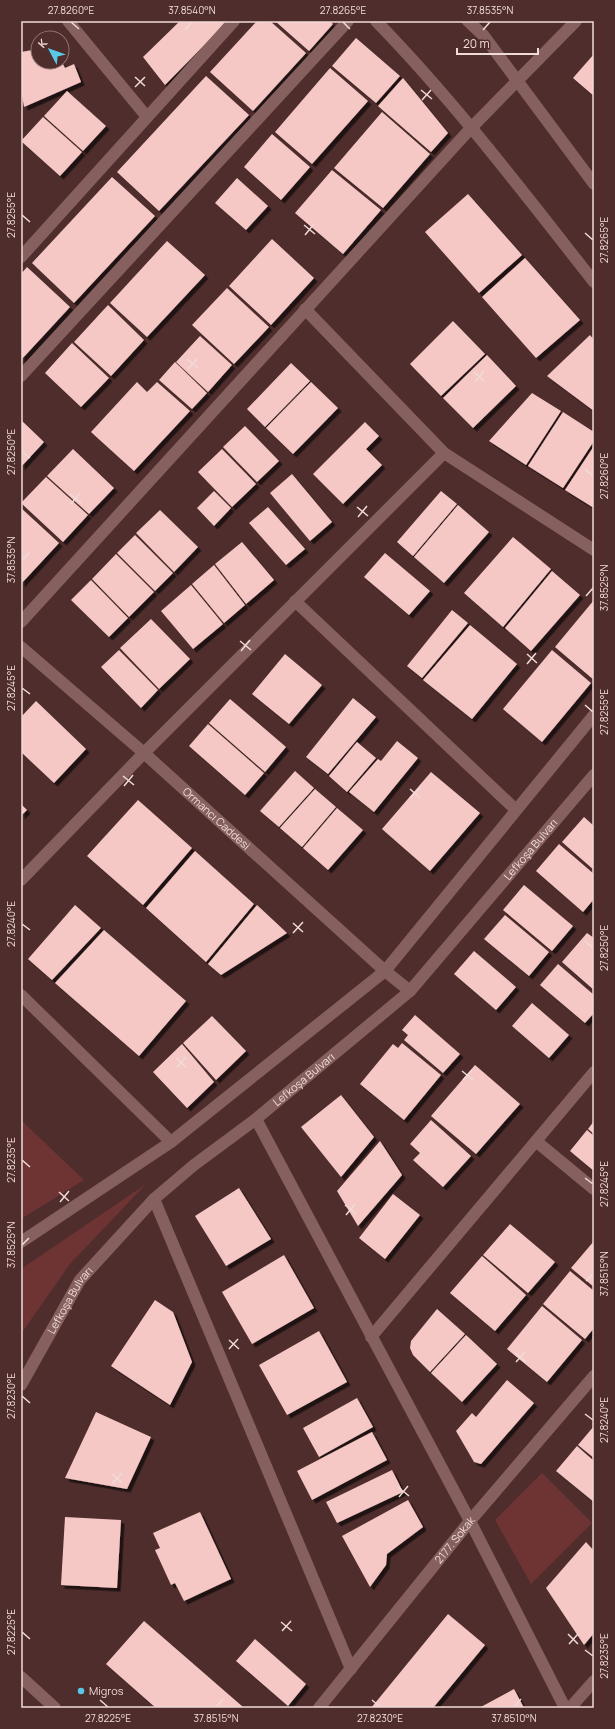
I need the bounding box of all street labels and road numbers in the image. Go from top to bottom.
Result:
street label: Ormancı Caddesi [180,784,254,853]
street label: Lefkoşa Bulvarı [500,815,561,883]
street label: Lefkoşa Bulvarı [269,1049,338,1109]
street label: Lefkoşa Bulvarı [43,1263,96,1336]
street label: 2177. Sokak [431,1512,478,1566]

